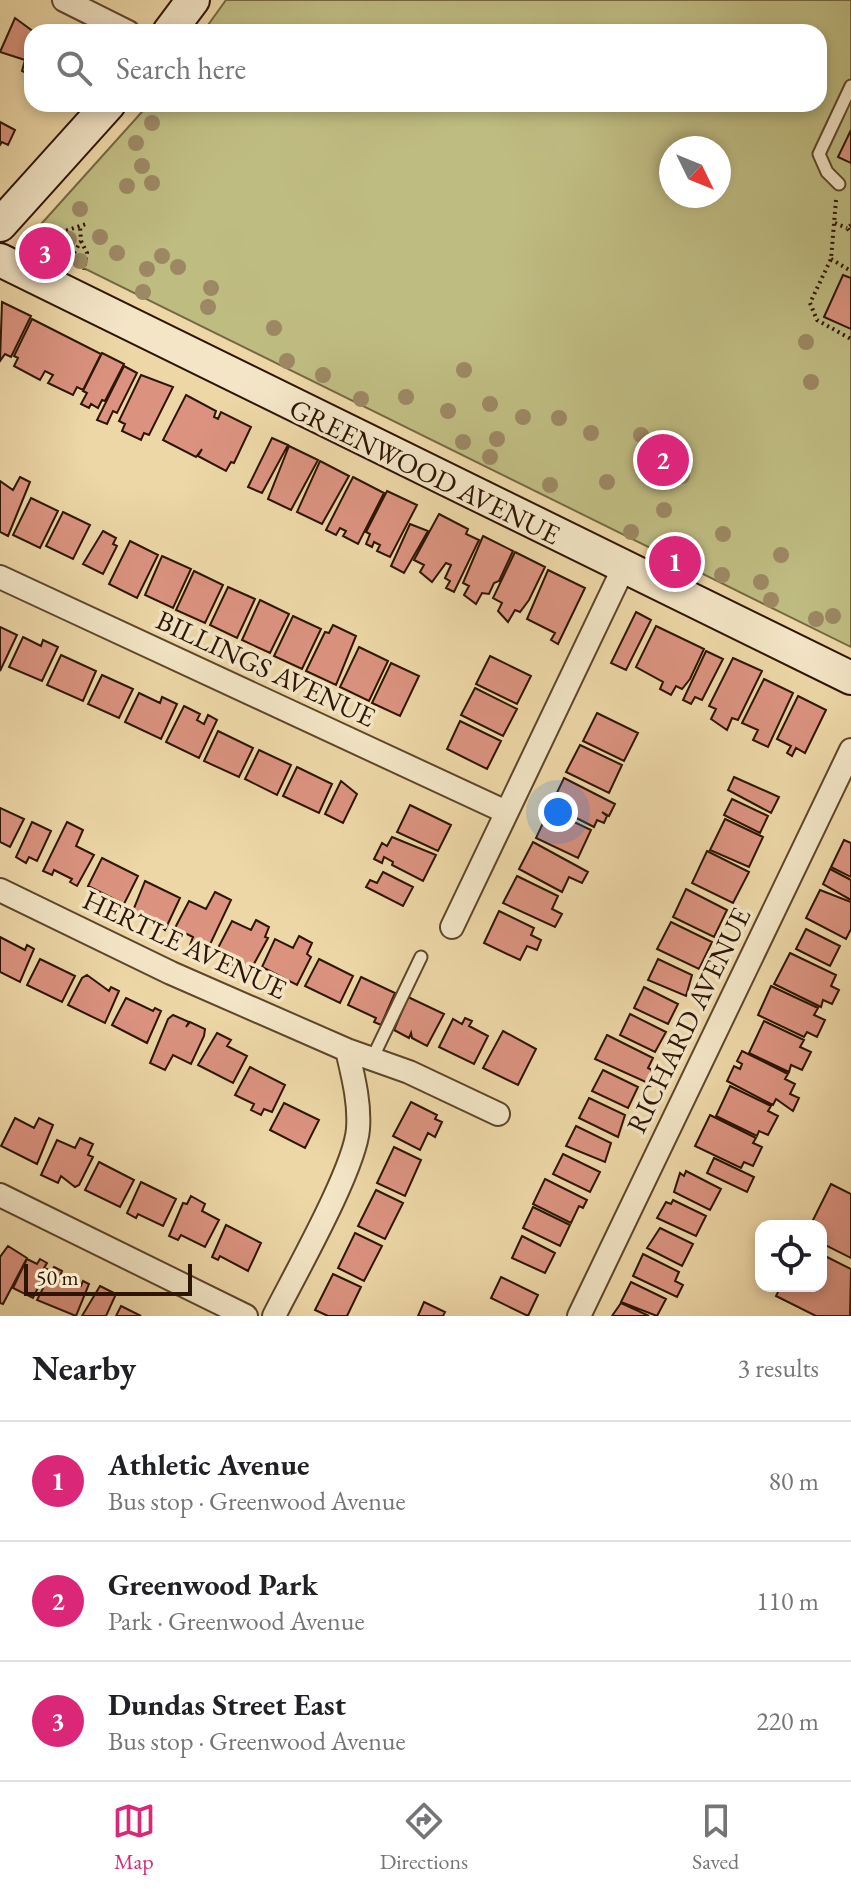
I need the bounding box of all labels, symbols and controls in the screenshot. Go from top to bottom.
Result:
search box [24,24,827,112]
icon: search [52,46,96,90]
text: Search here [116,49,246,88]
north arrow [659,136,731,208]
pin: 3 [19,223,71,283]
street label: GREENWOOD AVENUE [284,390,567,552]
pin: 2 [637,430,689,490]
pin: 1 [649,532,701,592]
street label: BILLINGS AVENUE [150,601,382,735]
your location [538,792,578,832]
street label: HERTLE AVENUE [77,881,293,1007]
street label: RICHARD AVENUE [618,901,758,1139]
map controls [755,1220,827,1292]
button: locate [755,1220,827,1292]
scale bar [24,1260,192,1296]
text: 50 m [36,1263,79,1292]
text: Nearby [32,1346,136,1390]
text: 3 results [738,1351,819,1385]
text: Athletic Avenue [108,1445,310,1484]
text: 1 [51,1464,65,1498]
text: 80 m [769,1464,819,1498]
text: Bus stop · Greenwood Avenue [108,1484,406,1518]
text: Greenwood Park [108,1565,318,1604]
text: 2 [51,1584,65,1618]
text: 110 m [756,1584,819,1618]
text: Park · Greenwood Avenue [108,1604,365,1638]
text: Dundas Street East [108,1685,346,1724]
text: 3 [51,1704,65,1738]
text: 220 m [756,1704,819,1738]
text: Bus stop · Greenwood Avenue [108,1724,406,1758]
tab: Map [112,1799,156,1876]
tab: Directions [380,1799,468,1876]
tab: Saved [692,1799,739,1876]

